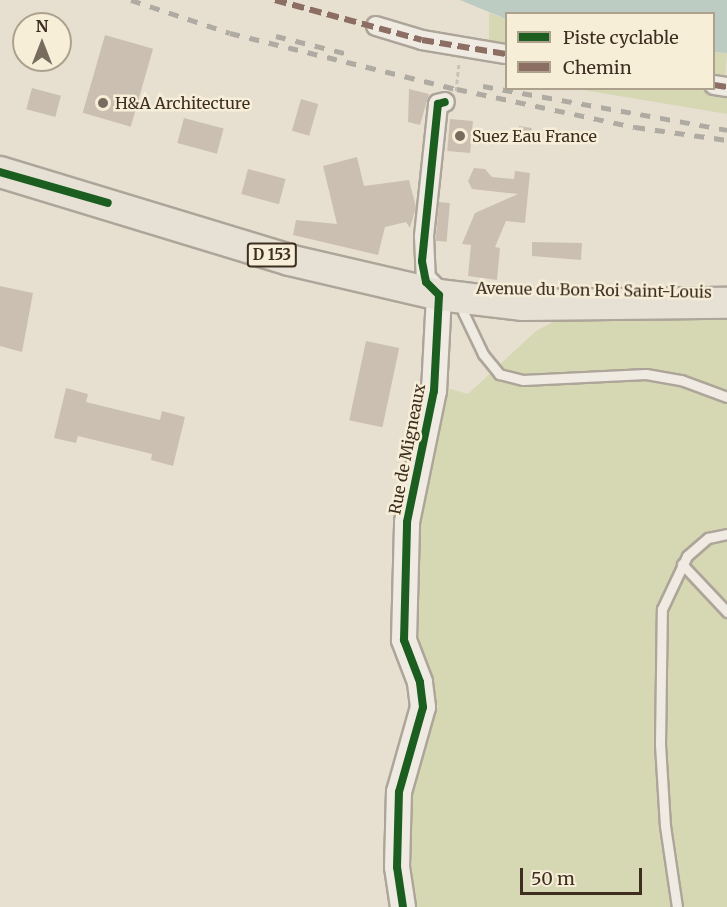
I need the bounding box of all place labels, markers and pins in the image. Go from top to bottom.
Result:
place label: H&A Architecture [115,93,250,113]
marker: H&A Architecture [96,96,110,110]
place label: Suez Eau France [472,126,597,146]
marker: Suez Eau France [453,129,467,143]

